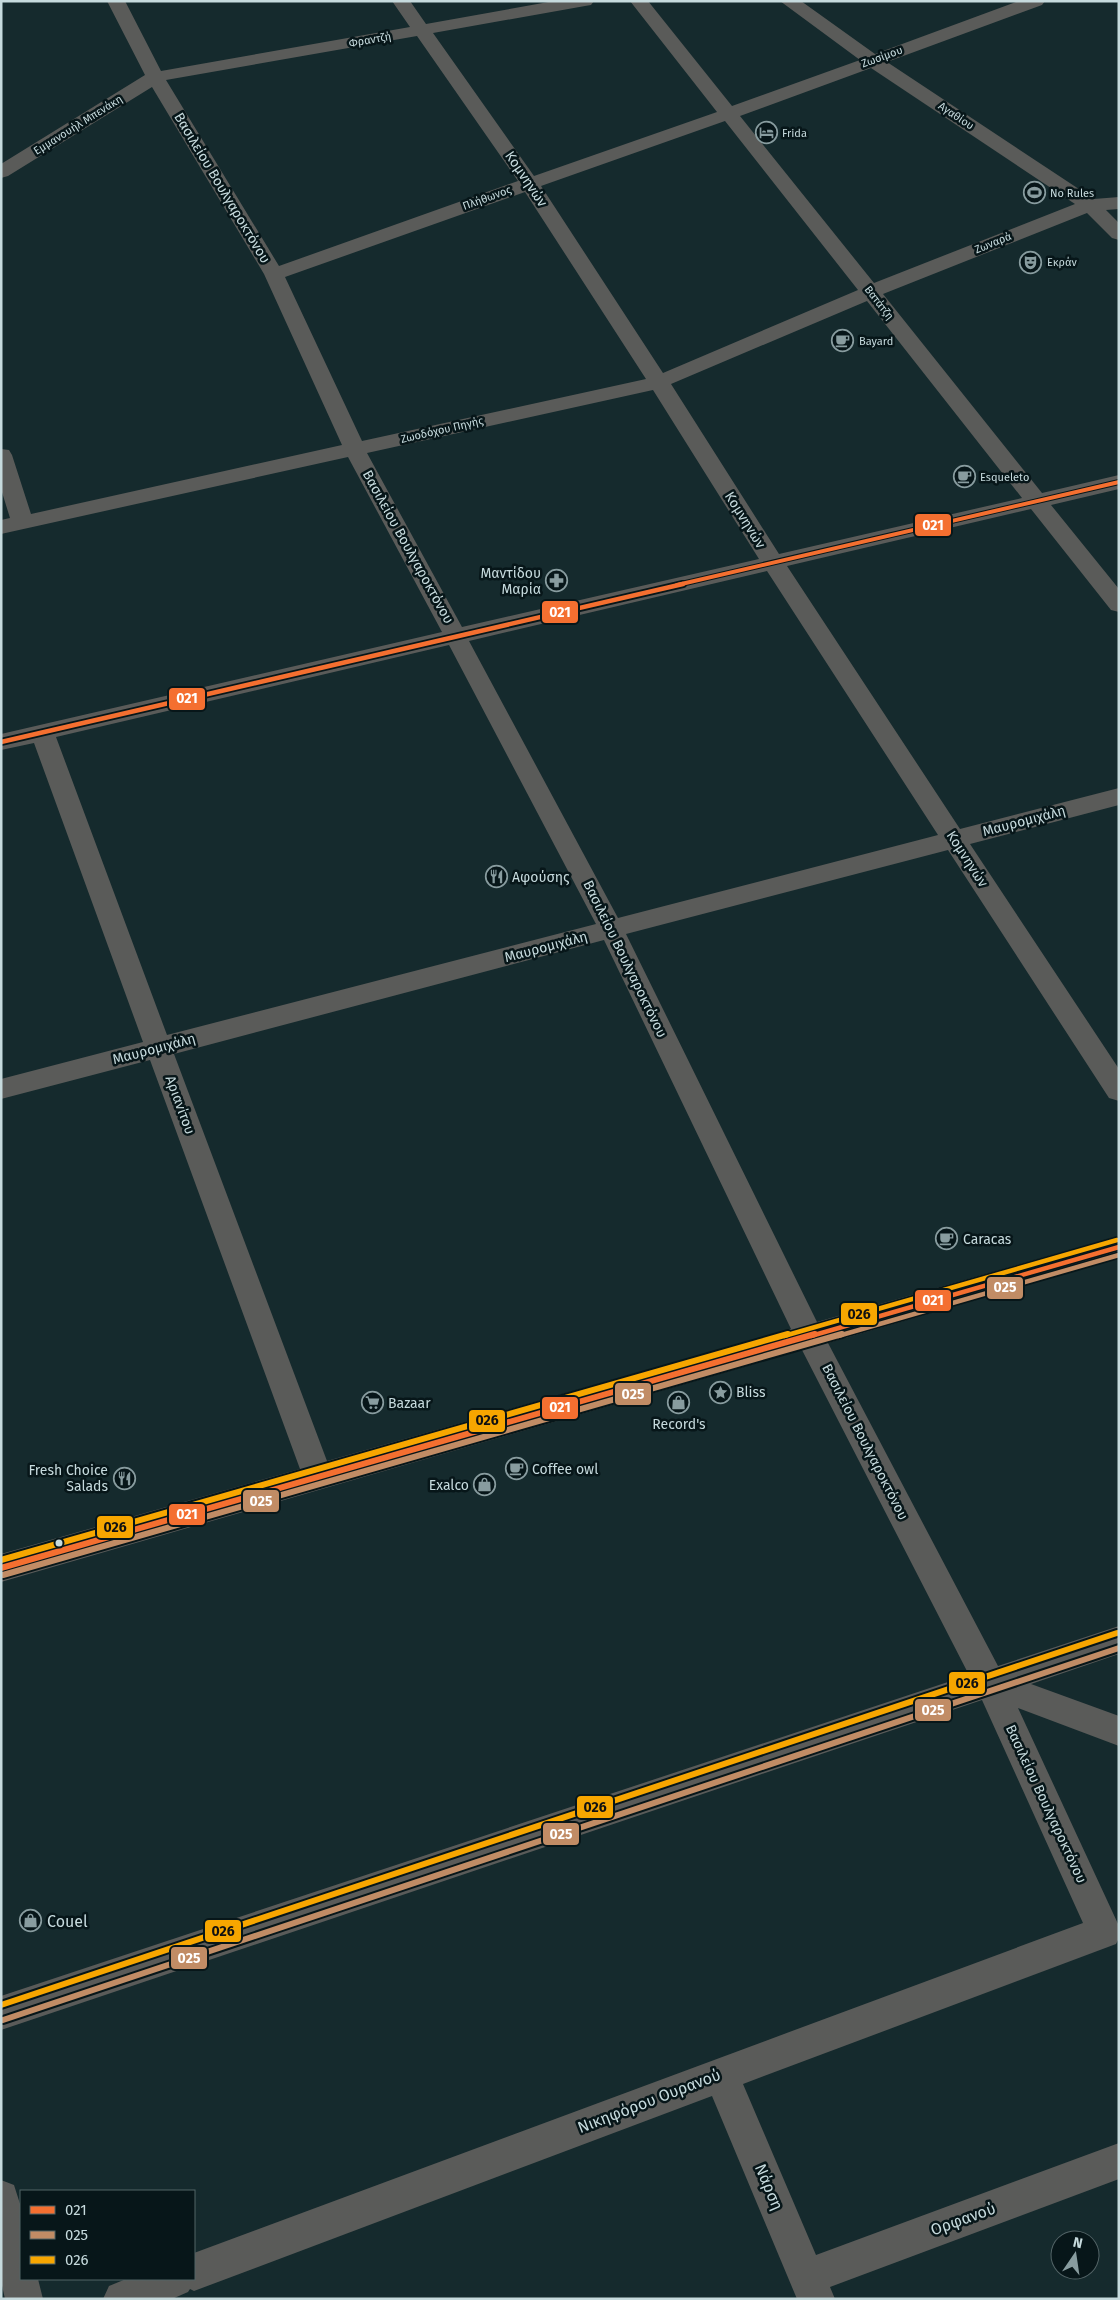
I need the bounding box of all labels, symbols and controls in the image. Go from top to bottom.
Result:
street label: Φραντζή [348,30,392,50]
street label: Ζωσίμου [860,44,904,70]
street label: Εμμανουήλ Μπενάκη [31,92,125,158]
street label: Αγαθίου [936,99,976,133]
street label: Βασιλείου Βουλγαροκτόνου [170,110,274,266]
hotel icon: Frida [754,121,778,145]
place label: Frida [782,127,807,140]
street label: Κομνηνών [501,148,551,210]
sports icon: No Rules [1022,181,1046,205]
street label: Πλήθωνος [461,183,513,213]
place label: No Rules [1050,187,1094,200]
street label: Ζωναρά [973,230,1014,256]
theatre icon: Εκράν [1019,250,1043,274]
place label: Εκράν [1047,256,1077,269]
street label: Βατάτζη [862,283,896,323]
cafe icon: Bayard [831,329,855,353]
place label: Bayard [859,335,893,348]
street label: Ζωοδόχου Πηγής [399,414,485,446]
cafe icon: Esqueleto [952,465,976,489]
street label: Βασιλείου Βουλγαροκτόνου [359,467,457,627]
place label: Esqueleto [980,471,1029,484]
street label: Κομνηνών [721,488,769,552]
line badge: 021 [914,513,952,537]
text: 021 [922,517,944,534]
place label: Μαντίδου Μαρία [480,565,541,598]
pharmacy icon: Μαντίδου Μαρία [545,569,569,593]
line badge: 021 [541,600,579,624]
text: 021 [549,604,571,621]
line badge: 021 [168,687,206,711]
text: 021 [176,690,198,707]
street label: Μαυρομιχάλη [981,802,1067,840]
street label: Κομνηνών [943,828,992,891]
restaurant icon: Αφούσης [484,865,508,889]
place label: Αφούσης [512,869,570,886]
street label: Βασιλείου Βουλγαροκτόνου [579,878,671,1040]
street label: Μαυρομιχάλη [503,928,589,966]
street label: Μαυρομιχάλη [111,1030,197,1068]
street label: Αριανίτου [162,1073,198,1137]
cafe icon: Caracas [935,1227,959,1251]
place label: Caracas [963,1231,1012,1248]
line badge: 025 [986,1276,1024,1300]
text: 025 [994,1279,1017,1296]
line badge: 021 [914,1289,952,1312]
text: 021 [922,1292,944,1309]
line badge: 026 [840,1302,878,1326]
text: 026 [847,1306,871,1323]
street label: Βασιλείου Βουλγαροκτόνου [818,1361,912,1523]
place icon: Bliss [708,1380,732,1404]
line badge: 025 [614,1382,652,1406]
place label: Bliss [736,1384,766,1401]
text: 025 [622,1386,645,1403]
shop icon: Record's [667,1390,691,1414]
supermarket icon: Bazaar [360,1391,384,1415]
place label: Bazaar [388,1395,431,1412]
line badge: 021 [541,1396,579,1420]
text: 021 [549,1399,571,1416]
line badge: 026 [468,1409,506,1433]
text: 026 [475,1412,499,1429]
place label: Record's [652,1416,706,1433]
cafe icon: Coffee owl [504,1457,528,1481]
place label: Coffee owl [532,1461,598,1478]
place label: Fresh Choice Salads [28,1462,108,1495]
restaurant icon: Fresh Choice Salads [112,1466,136,1490]
shop icon: Exalco [473,1473,497,1497]
place label: Exalco [429,1477,469,1494]
line badge: 025 [242,1489,280,1513]
text: 025 [250,1493,273,1510]
line badge: 021 [168,1503,206,1526]
text: 021 [176,1506,198,1523]
line badge: 026 [96,1515,134,1539]
text: 026 [103,1519,127,1536]
unlabelled marker [54,1538,64,1548]
line badge: 026 [948,1671,986,1695]
text: 026 [955,1675,979,1692]
line badge: 025 [914,1698,952,1722]
text: 025 [922,1702,945,1719]
street label: Βασιλείου Βουλγαροκτόνου [1002,1722,1090,1886]
line badge: 026 [576,1795,614,1819]
text: 026 [583,1799,607,1816]
line badge: 025 [542,1822,580,1846]
text: 025 [550,1826,573,1843]
shop icon: Couel [19,1909,43,1933]
place label: Couel [47,1912,88,1931]
line badge: 026 [204,1919,242,1943]
text: 026 [211,1923,235,1940]
line badge: 025 [170,1946,208,1970]
text: 025 [178,1950,201,1967]
street label: Νικηφόρου Ουρανού [575,2065,723,2137]
street label: Νάρση [751,2161,787,2213]
legend [20,2190,195,2280]
street label: Ορφανού [928,2198,998,2240]
text: 021 [65,2201,87,2219]
text: 025 [65,2226,88,2244]
north arrow [1050,2230,1100,2280]
text: N [1071,2233,1084,2252]
text: 026 [65,2251,89,2269]

